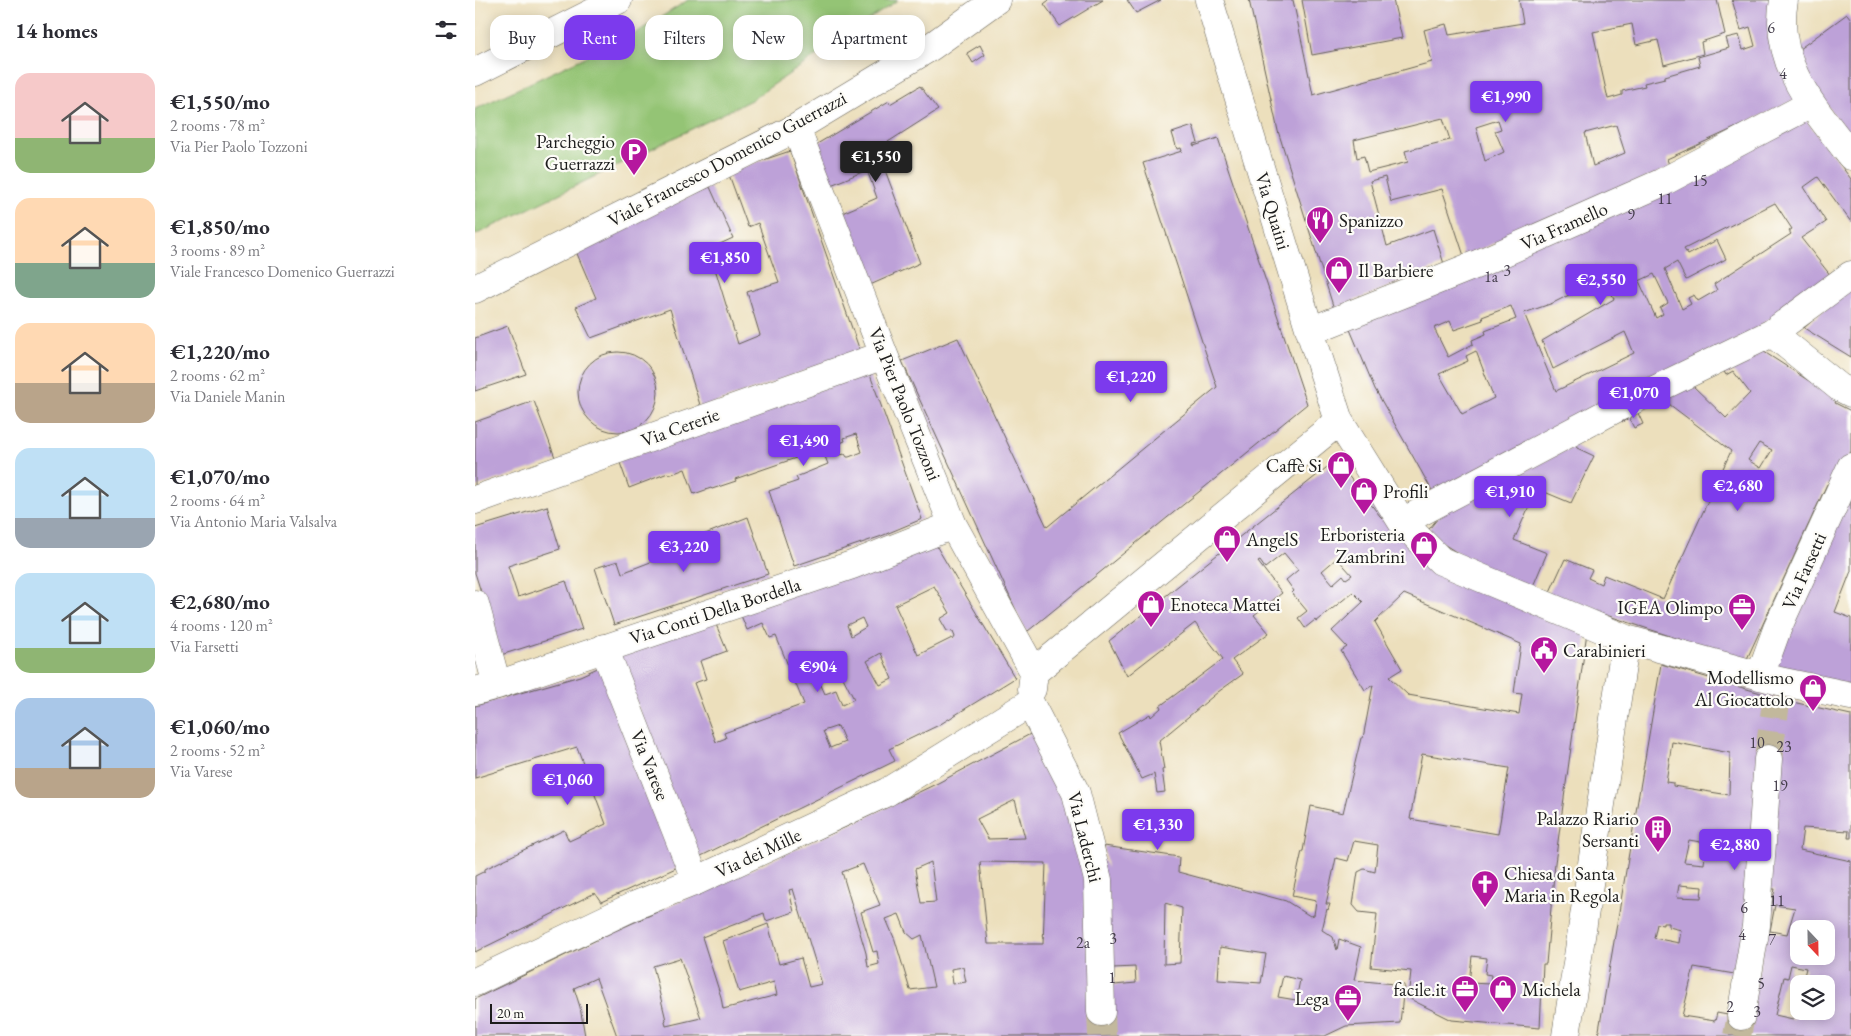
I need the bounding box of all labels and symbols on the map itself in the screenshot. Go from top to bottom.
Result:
house number: 6 [1767,17,1775,38]
house number: 4 [1779,63,1787,84]
pin: €1,990 [1465,80,1547,123]
street label: Viale Francesco Domenico Guerrazzi [603,85,851,233]
place label: Parcheggio Guerrazzi [536,129,615,176]
parking icon: Parcheggio Guerrazzi [619,137,649,176]
pin: €1,550 [835,140,917,183]
street label: Via Quaini [1249,169,1297,253]
house number: 15 [1692,170,1708,191]
house number: 11 [1657,188,1673,209]
street label: Via Framello [1517,196,1611,256]
house number: 9 [1627,204,1635,225]
restaurant icon: Spanizzo [1305,205,1335,244]
place label: Spanizzo [1339,208,1403,233]
pin: €1,850 [684,242,766,284]
shop icon: Il Barbiere [1324,255,1354,294]
place label: Il Barbiere [1358,258,1434,283]
house number: 3 [1503,260,1511,281]
pin: €2,550 [1560,264,1642,306]
house number: 1a [1484,266,1499,287]
street label: Via Pier Paolo Tozzoni [863,324,947,485]
pin: €1,220 [1090,360,1172,403]
pin: €1,070 [1593,376,1675,419]
street label: Via Cererie [637,401,723,453]
pin: €1,490 [763,424,845,467]
shop icon: Caffè Si [1326,450,1356,489]
place label: Caffè Si [1266,453,1322,478]
pin: €2,680 [1697,470,1779,512]
shop icon: Profili [1349,476,1379,515]
pin: €1,910 [1469,476,1551,518]
place label: Profili [1383,479,1429,504]
place label: Erboristeria Zambrini [1320,522,1405,569]
shop icon: AngelS [1212,524,1242,563]
place label: AngelS [1245,527,1298,552]
street label: Via Farsetti [1776,528,1832,613]
pin: €3,220 [643,530,725,573]
shop icon: Erboristeria Zambrini [1409,530,1439,569]
street label: Via Conti Della Bordella [626,571,804,650]
shop icon: Enoteca Mattei [1136,589,1166,628]
place label: Enoteca Mattei [1170,592,1281,617]
office icon: IGEA Olimpo [1727,592,1757,631]
place label: IGEA Olimpo [1617,595,1723,620]
public building icon: Carabinieri [1529,635,1559,674]
place label: Carabinieri [1563,638,1646,663]
pin: €904 [788,650,848,693]
place label: Modellismo Al Giocattolo [1694,665,1794,712]
shop icon: Modellismo Al Giocattolo [1798,673,1828,712]
street label: Via Varese [625,726,675,804]
house number: 10 [1749,732,1765,753]
house number: 23 [1776,736,1792,757]
pin: €1,060 [527,764,609,806]
house number: 19 [1772,775,1788,796]
street label: Via Laderchi [1062,789,1108,885]
place label: Palazzo Riario Sersanti [1536,806,1639,853]
pin: €1,330 [1117,808,1199,851]
building icon: Palazzo Riario Sersanti [1643,814,1673,853]
street label: Via dei Mille [711,822,805,884]
pin: €2,880 [1694,828,1776,871]
place label: Chiesa di Santa Maria in Regola [1504,861,1620,908]
church icon: Chiesa di Santa Maria in Regola [1470,869,1500,908]
house number: 11 [1769,890,1785,911]
house number: 6 [1740,897,1748,918]
north arrow [1790,920,1835,965]
house number: 4 [1738,924,1746,945]
house number: 3 [1109,928,1117,949]
house number: 7 [1768,929,1776,950]
house number: 2a [1076,932,1091,953]
house number: 1 [1108,967,1116,988]
house number: 5 [1757,973,1765,994]
office icon: facile.it [1450,974,1480,1013]
shop icon: Michela [1488,974,1518,1013]
place label: facile.it [1394,977,1446,1002]
place label: Michela [1522,977,1581,1002]
office icon: Lega [1333,983,1363,1022]
place label: Lega [1295,986,1329,1011]
house number: 2 [1726,996,1734,1017]
scale bar [490,1001,587,1024]
house number: 3 [1753,1001,1761,1022]

